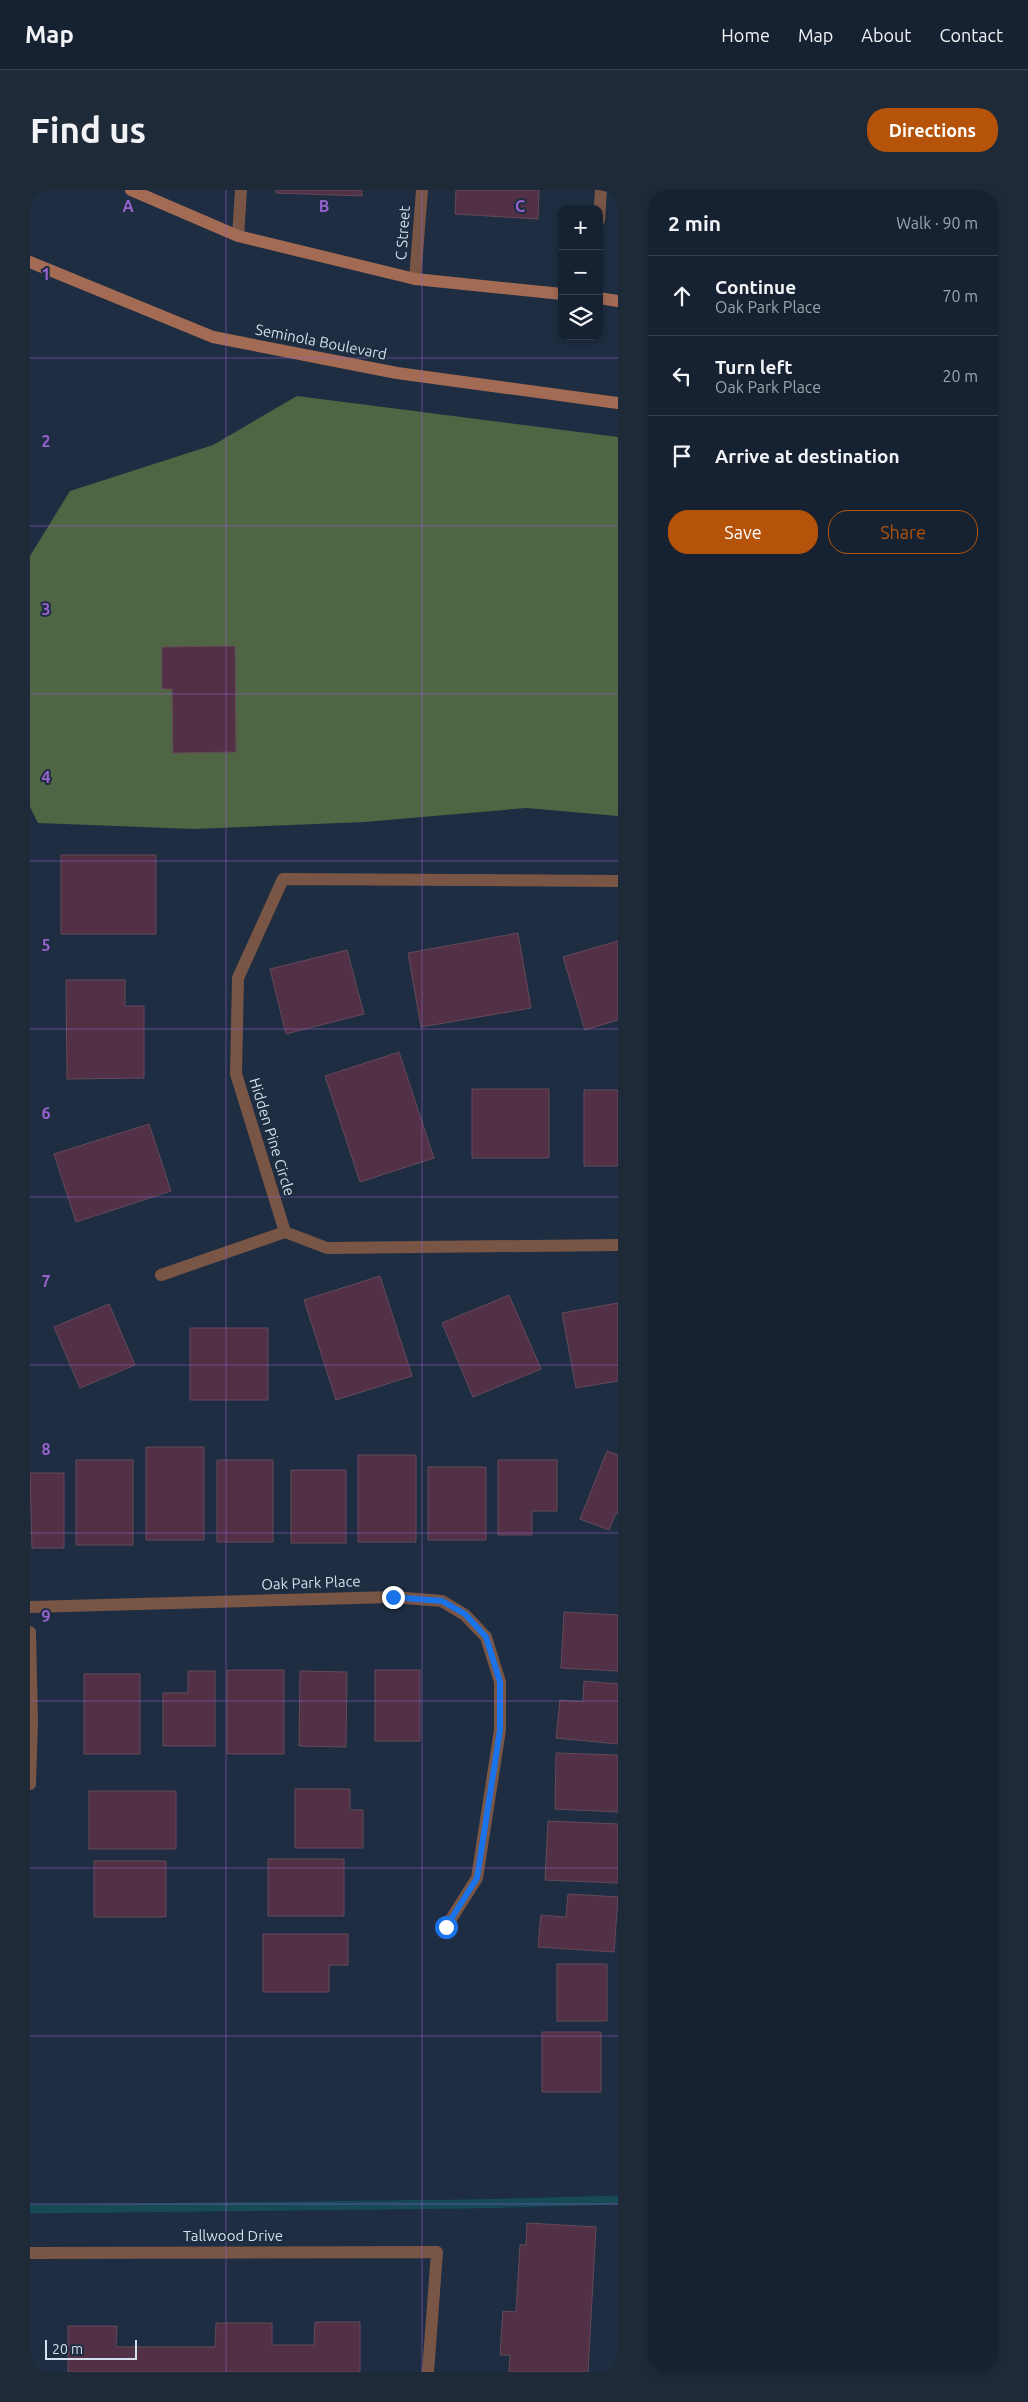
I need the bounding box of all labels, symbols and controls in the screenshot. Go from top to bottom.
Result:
text: Map [25,21,74,48]
text: Home [721,25,770,45]
text: Map [798,25,833,45]
text: About [861,25,911,45]
text: Contact [939,25,1003,45]
button: Directions [867,108,998,152]
text: Find us [30,110,146,150]
text: A [122,197,134,215]
text: B [319,197,329,215]
text: C [515,197,525,215]
street label: C Street [392,205,413,261]
map controls [558,205,603,340]
button: + [558,205,603,250]
text: 2 min [668,211,721,235]
text: Walk · 90 m [896,214,978,232]
button: − [558,250,603,295]
text: 1 [41,265,51,283]
text: Continue [715,276,796,298]
icon: ahead [668,282,696,310]
text: 70 m [942,287,978,305]
button: layers [558,295,603,340]
text: Oak Park Place [715,298,821,316]
street label: Seminola Boulevard [254,320,388,363]
text: Turn left [715,356,793,378]
icon: left [668,362,696,390]
text: 20 m [942,367,978,385]
text: Oak Park Place [715,378,821,396]
text: 2 [41,432,51,450]
icon: arrive [668,442,696,470]
text: Arrive at destination [715,445,900,467]
button: Save [668,510,818,554]
button: Share [828,510,978,554]
text: 3 [41,600,51,618]
text: 4 [41,768,51,786]
text: 5 [41,936,51,954]
street label: Hidden Pine Circle [246,1076,299,1198]
text: 6 [41,1104,51,1122]
text: 7 [41,1272,51,1290]
text: 8 [41,1440,51,1458]
street label: Oak Park Place [261,1572,361,1593]
route end [382,1586,405,1609]
text: 9 [41,1607,51,1625]
route start [435,1916,458,1939]
street label: Tallwood Drive [183,2227,283,2244]
scale bar [45,2337,138,2360]
text: 20 m [52,2341,83,2357]

